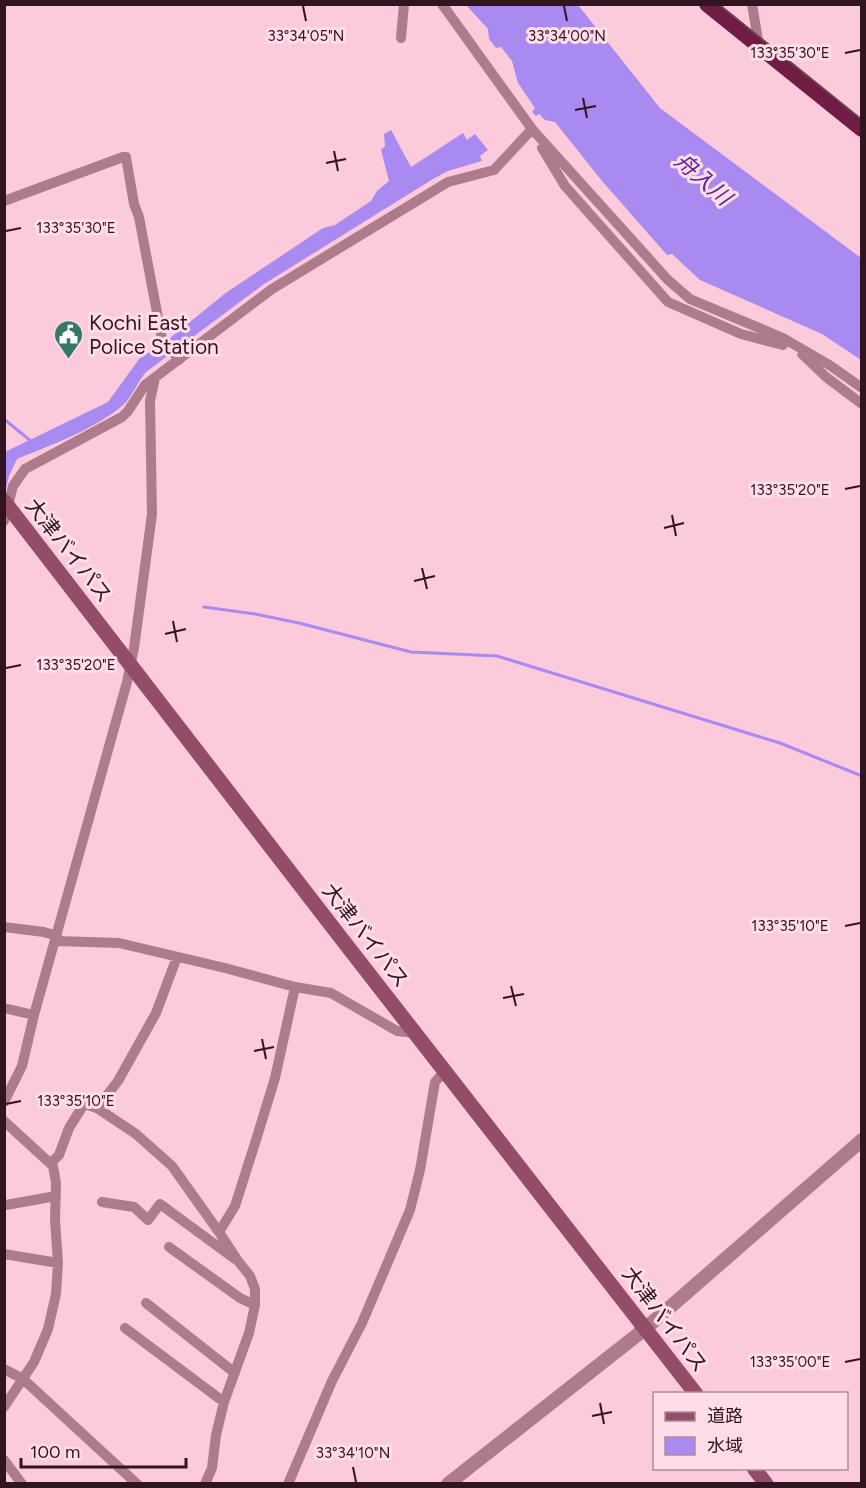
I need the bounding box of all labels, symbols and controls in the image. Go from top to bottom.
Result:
text: 33°34'05"N [268,27,344,45]
text: 33°34'00"N [528,27,606,45]
text: 133°35'30"E [750,44,830,62]
water label: 舟入川 [669,147,738,212]
text: 133°35'30"E [36,219,116,237]
place label: Kochi East Police Station [89,310,219,359]
public building icon: Kochi East Police Station [52,318,84,360]
text: 133°35'20"E [750,481,830,499]
street label: 大津バイパス [20,493,118,607]
text: 133°35'20"E [36,656,116,674]
street label: 大津バイパス [317,878,415,992]
text: 133°35'10"E [751,917,829,935]
text: 133°35'10"E [37,1092,115,1110]
street label: 大津バイパス [617,1261,713,1377]
text: 133°35'00"E [750,1353,830,1371]
legend [653,1392,848,1470]
text: 道路 [707,1405,743,1427]
scale bar [21,1431,186,1469]
text: 水域 [707,1435,743,1457]
text: 100 m [30,1441,80,1463]
text: 33°34'10"N [316,1444,390,1462]

